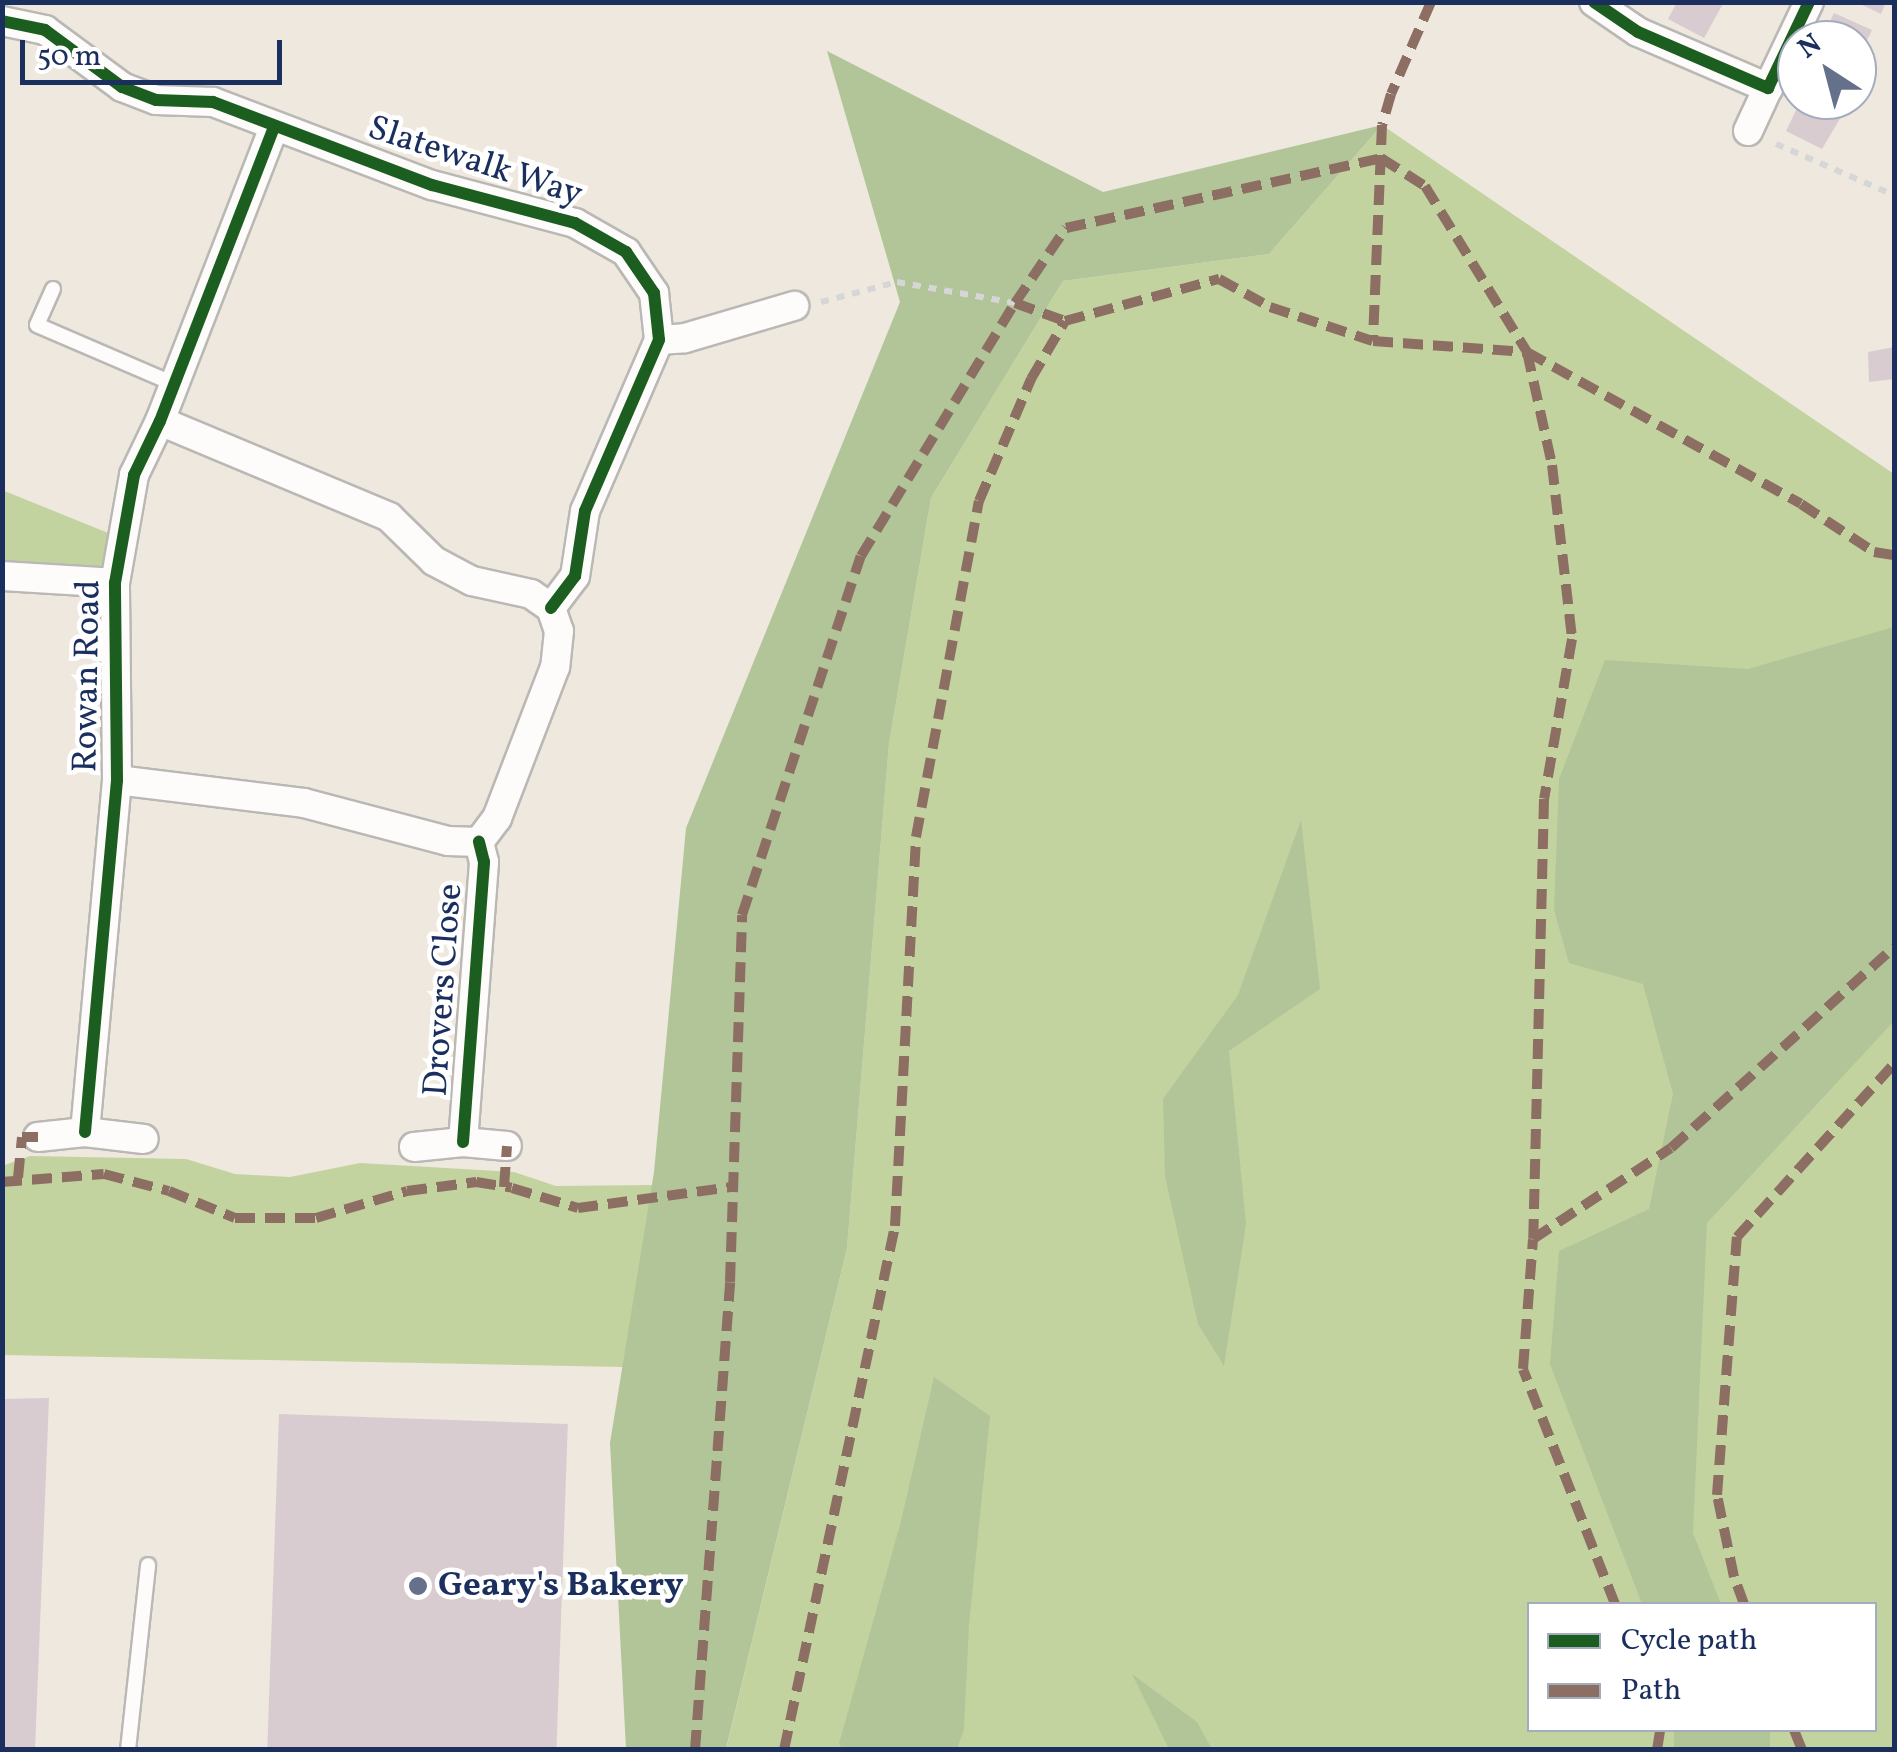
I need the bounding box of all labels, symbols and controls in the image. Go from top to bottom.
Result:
scale bar [25,20,288,82]
north arrow [1777,20,1877,120]
text: N [1791,25,1830,69]
text: 50 m [37,36,101,78]
street label: Slatewalk Way [362,107,588,217]
street label: Rowan Road [65,579,111,773]
street label: Drovers Close [416,882,472,1098]
place label: Geary's Bakery [438,1565,684,1607]
marker: Geary's Bakery [407,1575,429,1597]
legend [1527,1602,1877,1732]
text: Cycle path [1621,1620,1757,1662]
text: Path [1621,1670,1681,1712]

